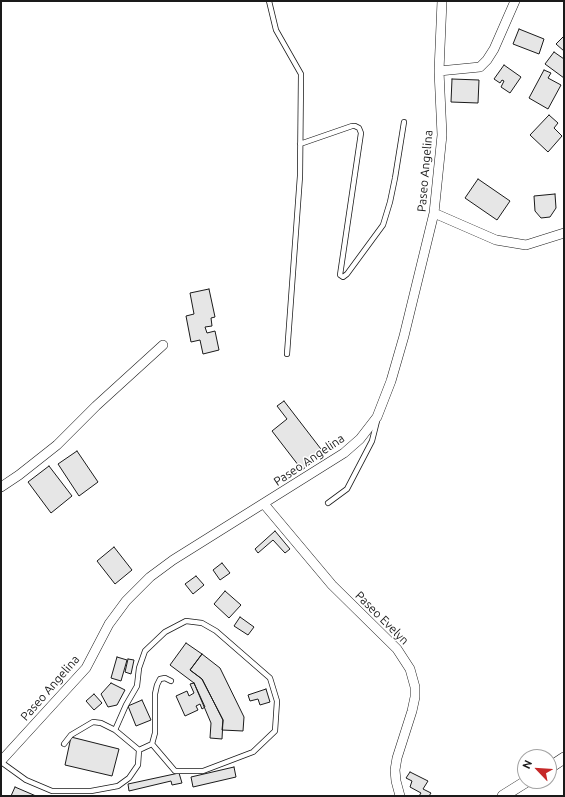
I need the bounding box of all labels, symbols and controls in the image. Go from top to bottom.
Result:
street label: Paseo Angelina [414,129,436,213]
street label: Paseo Angelina [271,431,347,489]
street label: Paseo Evelyn [352,588,412,648]
street label: Paseo Angelina [18,652,82,724]
north arrow [517,749,557,789]
text: N [520,758,534,771]

